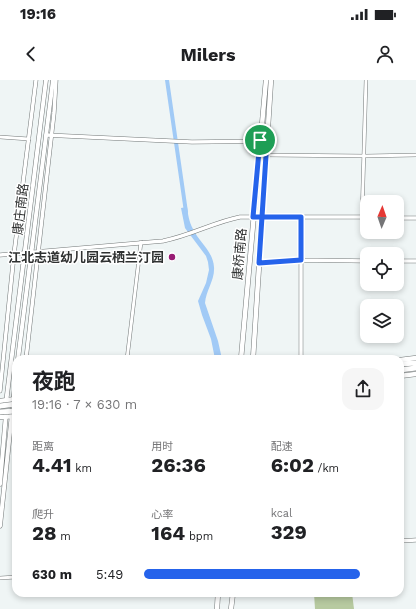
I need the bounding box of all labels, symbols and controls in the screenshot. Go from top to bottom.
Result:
text: 19:16 [20,5,56,23]
icon: back [20,43,42,65]
icon: person [374,43,396,65]
text: Milers [180,44,236,65]
pin [243,123,277,157]
icon: arrive [249,129,271,151]
street label: 康庄南路 [10,182,31,236]
north arrow [360,195,404,239]
map controls [360,195,404,343]
street label: 康桥南路 [230,227,249,281]
button: locate [360,247,404,291]
place label: 江北志道幼儿园云栖兰汀园 [8,250,164,265]
marker: 江北志道幼儿园云栖兰汀园 [167,252,177,262]
button: layers [360,299,404,343]
button: share [342,368,384,410]
text: 夜跑 [32,369,76,394]
text: 19:16 · 7 × 630 m [32,397,137,412]
text: 距离 [32,440,54,453]
text: 用时 [151,440,173,453]
text: 配速 [271,440,293,453]
text: 4.41 [32,453,72,477]
text: 26:36 [151,453,206,477]
text: 6:02 [271,453,314,477]
text: km [72,462,92,475]
text: /km [314,462,339,475]
text: kcal [271,507,292,520]
text: 爬升 [32,508,54,521]
text: 心率 [151,508,173,521]
text: 329 [271,520,307,544]
text: 28 [32,521,56,545]
text: 164 [151,521,185,545]
text: m [56,530,71,543]
text: bpm [185,530,213,543]
text: 630 m [32,567,72,582]
text: 5:49 [96,567,123,582]

